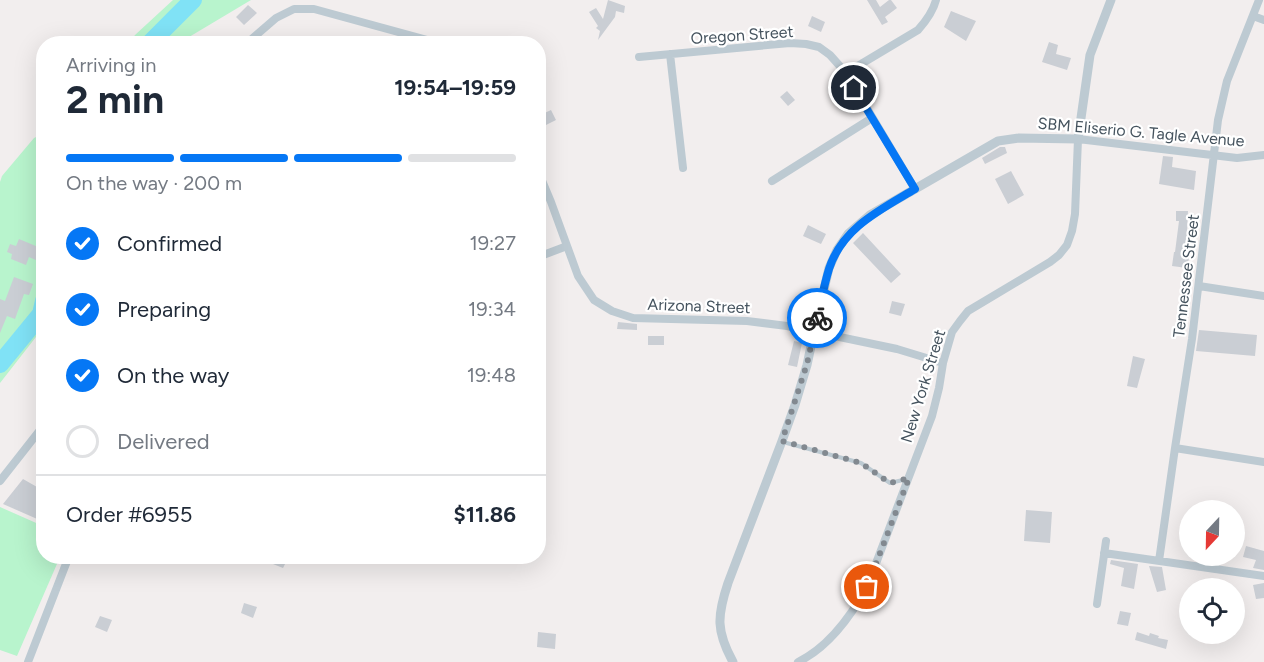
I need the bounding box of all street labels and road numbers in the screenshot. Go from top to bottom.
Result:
street label: Oregon Street [690,22,794,48]
street label: SBM Eliserio G. Tagle Avenue [1037,113,1245,151]
street label: Tennessee Street [1169,213,1203,339]
street label: Arizona Street [647,295,751,317]
street label: New York Street [897,327,949,445]

